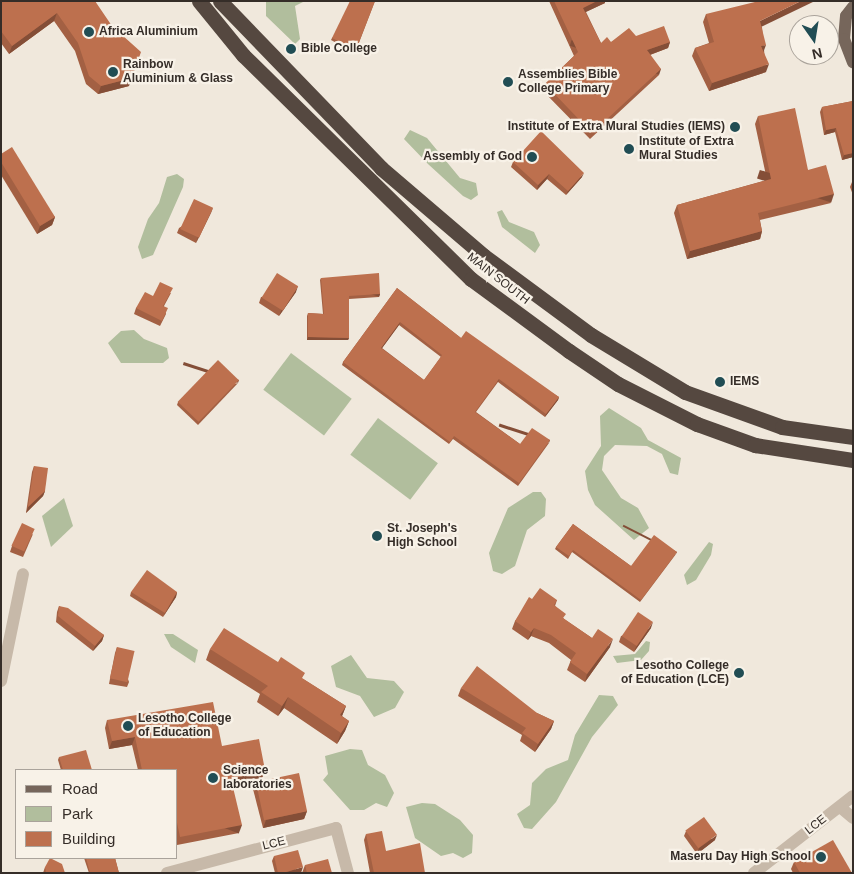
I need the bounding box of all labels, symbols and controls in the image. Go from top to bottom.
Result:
north arrow [789,15,839,65]
place label: Africa Aluminium [99,25,198,39]
marker: Africa Aluminium [83,26,95,38]
place label: Bible College [301,42,377,56]
marker: Bible College [285,43,297,55]
text: N [810,45,824,63]
place label: Rainbow Aluminium & Glass [123,58,233,86]
marker: Rainbow Aluminium & Glass [107,66,119,78]
place label: Assemblies Bible College Primary [518,68,617,96]
marker: Assemblies Bible College Primary [502,76,514,88]
place label: Institute of Extra Mural Studies (IEMS) [508,120,725,134]
marker: Institute of Extra Mural Studies (IEMS) [729,121,741,133]
place label: Institute of Extra Mural Studies [639,135,734,163]
marker: Institute of Extra Mural Studies [623,143,635,155]
place label: Assembly of God [423,150,522,164]
marker: Assembly of God [526,151,538,163]
street label: MAIN SOUTH [464,250,532,308]
place label: IEMS [730,375,759,389]
marker: IEMS [714,376,726,388]
place label: St. Joseph's High School [387,522,457,550]
marker: St. Joseph's High School [371,530,383,542]
place label: Lesotho College of Education (LCE) [621,659,729,687]
marker: Lesotho College of Education (LCE) [733,667,745,679]
place label: Lesotho College of Education [138,712,231,740]
marker: Lesotho College of Education [122,720,134,732]
place label: Science laboratories [223,764,292,792]
legend [15,769,178,859]
marker: Science laboratories [207,772,219,784]
text: Road [62,780,98,797]
text: Park [62,805,93,822]
street label: LCE [802,812,830,838]
text: Building [62,830,115,847]
street label: LCE [261,834,287,854]
place label: Maseru Day High School [670,850,811,864]
marker: Maseru Day High School [815,851,827,863]

